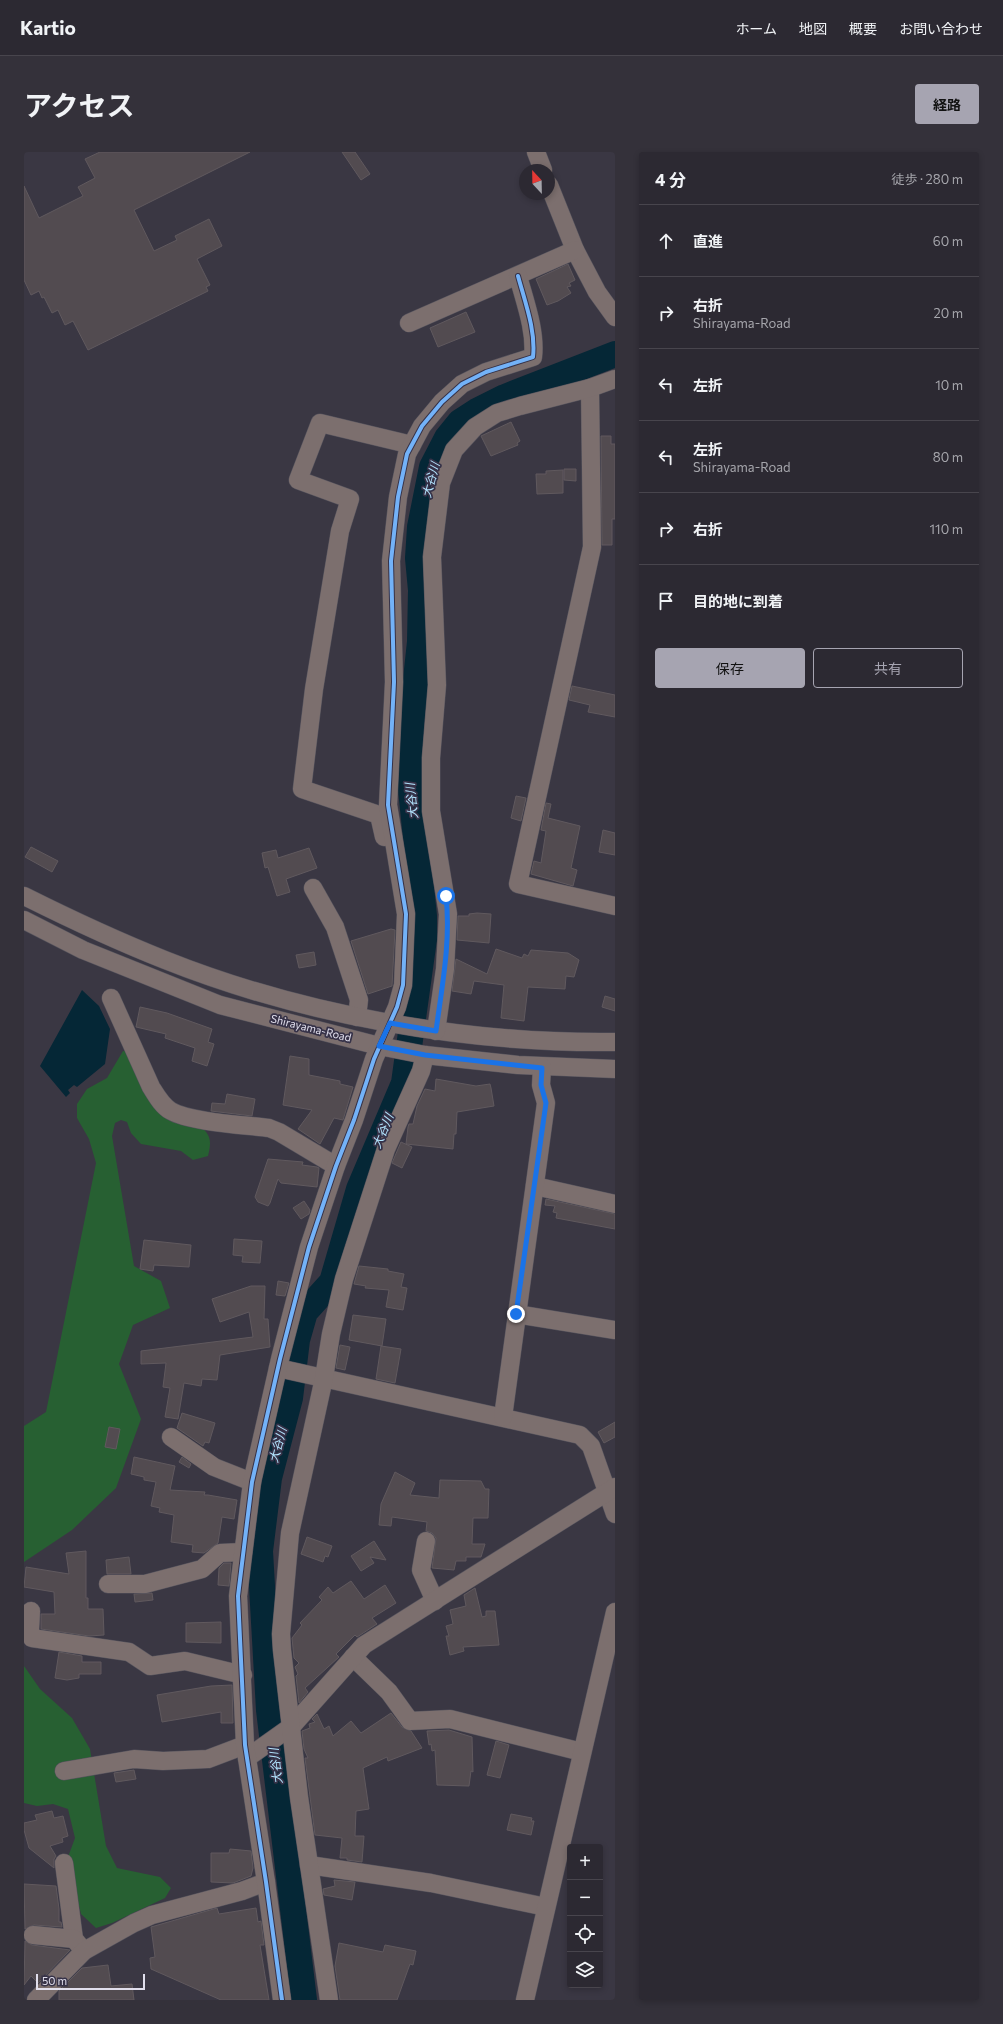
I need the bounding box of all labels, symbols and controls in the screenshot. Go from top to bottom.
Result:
text: Kartio [20,16,76,39]
text: ホーム [735,20,777,37]
text: 地図 [799,20,827,37]
text: 概要 [849,20,877,37]
text: お問い合わせ [899,20,983,37]
button: 経路 [915,84,979,124]
text: アクセス [24,88,135,122]
north arrow [519,164,555,200]
text: 4 分 [655,169,686,190]
text: 徒歩 · 280 m [892,171,963,187]
icon: ahead [655,230,677,252]
text: 直進 [693,232,723,250]
text: 60 m [933,233,963,249]
text: 右折 [693,296,723,314]
icon: right [655,302,677,324]
text: 20 m [934,305,963,321]
text: Shirayama-Road [693,315,791,331]
icon: left [655,374,677,396]
text: 左折 [693,376,723,394]
text: 10 m [935,377,963,393]
text: 左折 [693,440,723,458]
icon: left [655,446,677,468]
text: 80 m [933,449,963,465]
water label: 大谷川 [419,459,442,499]
text: Shirayama-Road [693,459,791,475]
icon: right [655,518,677,540]
text: 右折 [693,520,723,538]
text: 110 m [930,521,963,537]
icon: arrive [655,590,677,612]
text: 目的地に到着 [693,592,783,610]
button: 保存 [655,648,805,688]
button: 共有 [813,648,963,688]
water label: 大谷川 [402,780,420,820]
route start [437,887,455,905]
street label: Shirayama-Road [270,1011,353,1044]
water label: 大谷川 [369,1109,396,1150]
route end [507,1305,525,1323]
water label: 大谷川 [266,1424,289,1464]
water label: 大谷川 [266,1745,284,1785]
map controls [567,1844,603,1988]
button: + [567,1844,603,1880]
button: − [567,1880,603,1916]
button: locate [567,1916,603,1952]
button: layers [567,1952,603,1988]
scale bar [36,1972,145,1991]
text: 50 m [42,1974,67,1987]

